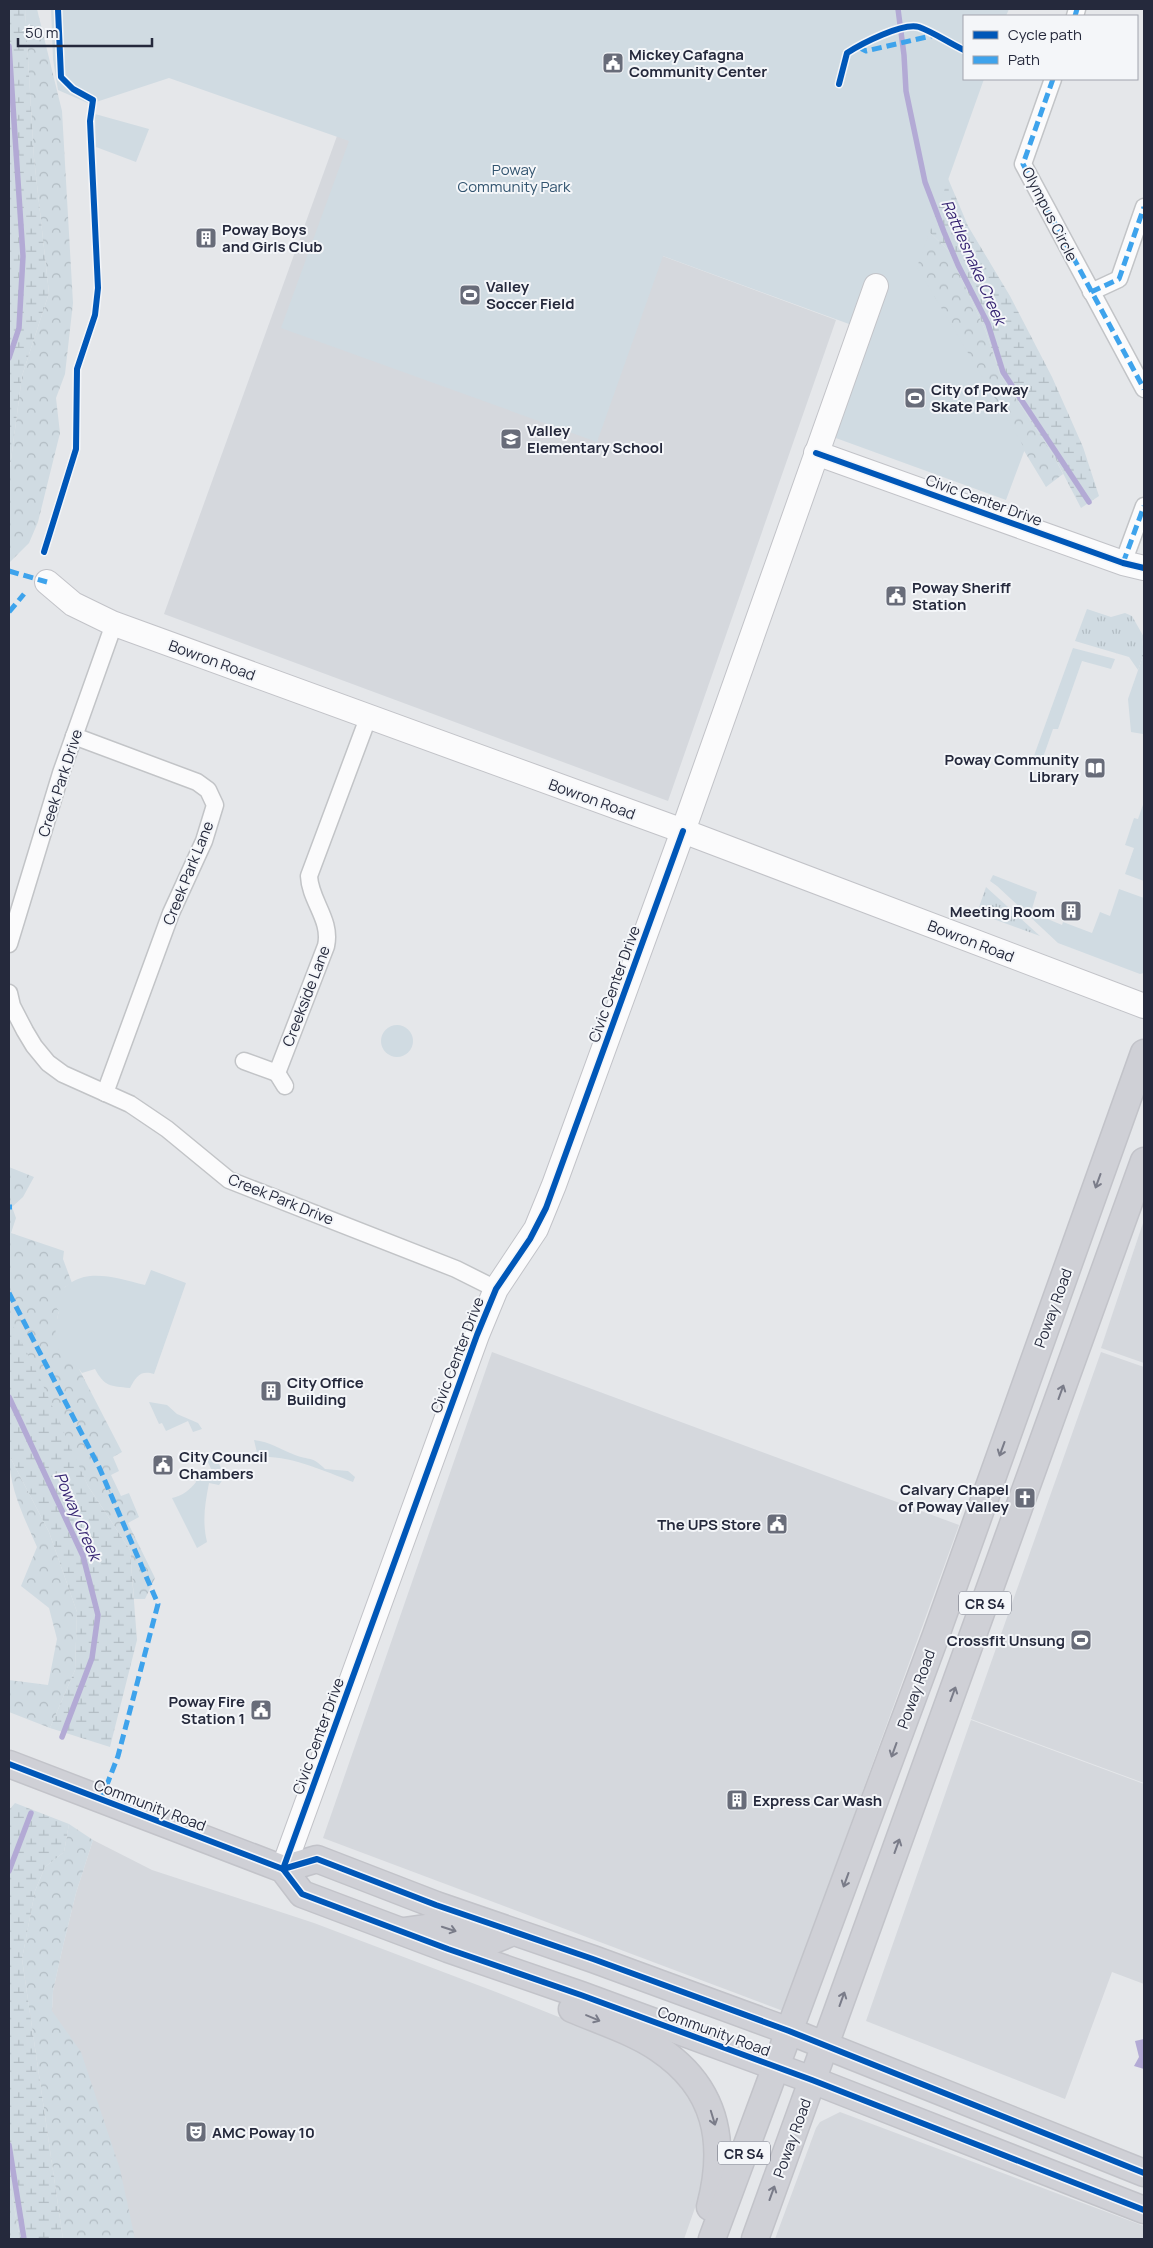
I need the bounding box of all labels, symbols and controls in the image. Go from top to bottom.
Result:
scale bar [18,15,151,47]
legend [963,15,1138,80]
text: 50 m [25,22,59,43]
text: Cycle path [1008,24,1082,45]
place label: Mickey Cafagna Community Center [629,44,767,82]
text: Path [1008,49,1040,70]
public building icon: Mickey Cafagna Community Center [601,51,625,75]
park label: Poway Community Park [458,159,571,197]
street label: Olympus Circle [1017,163,1083,265]
water label: Rattlesnake Creek [937,196,1012,330]
place label: Poway Boys and Girls Club [222,219,323,257]
building icon: Poway Boys and Girls Club [194,226,218,250]
place label: Valley Soccer Field [486,276,575,314]
sports icon: Valley Soccer Field [458,283,482,307]
place label: City of Poway Skate Park [931,379,1029,417]
sports icon: City of Poway Skate Park [903,386,927,410]
place label: Valley Elementary School [527,420,663,458]
school or university icon: Valley Elementary School [499,427,523,451]
street label: Civic Center Drive [923,469,1046,531]
place label: Poway Sheriff Station [912,577,1011,615]
public building icon: Poway Sheriff Station [884,584,908,608]
street label: Bowron Road [166,635,258,685]
street label: Creek Park Drive [33,726,87,839]
place label: Poway Community Library [944,749,1080,787]
library icon: Poway Community Library [1083,756,1107,780]
street label: Bowron Road [546,774,638,824]
street label: Creek Park Lane [158,818,219,928]
building icon: Meeting Room [1059,899,1083,923]
place label: Meeting Room [950,901,1055,922]
street label: Bowron Road [925,915,1017,967]
street label: Civic Center Drive [583,922,645,1045]
street label: Creekside Lane [277,942,335,1049]
street label: Creek Park Drive [225,1168,337,1230]
one-way arrow [1093,1173,1103,1189]
street label: Poway Road [1029,1265,1077,1351]
street label: Civic Center Drive [425,1294,489,1416]
place label: City Office Building [287,1372,364,1410]
building icon: City Office Building [259,1379,283,1403]
one-way arrow [1057,1385,1066,1401]
one-way arrow [997,1441,1006,1456]
place label: City Council Chambers [179,1446,268,1484]
public building icon: City Council Chambers [151,1453,175,1477]
water label: Poway Creek [49,1468,107,1566]
place label: Calvary Chapel of Poway Valley [898,1479,1010,1517]
church icon: Calvary Chapel of Poway Valley [1013,1486,1037,1510]
public building icon: The UPS Store [765,1512,789,1536]
place label: The UPS Store [657,1514,761,1535]
road number: CR S4 [959,1592,1011,1615]
sports icon: Crossfit Unsung [1069,1628,1093,1652]
place label: Crossfit Unsung [947,1630,1065,1651]
street label: Poway Road [892,1646,940,1732]
street label: Civic Center Drive [287,1674,349,1797]
one-way arrow [949,1686,958,1702]
place label: Poway Fire Station 1 [168,1691,245,1729]
public building icon: Poway Fire Station 1 [249,1698,273,1722]
one-way arrow [889,1742,898,1757]
street label: Community Road [91,1774,209,1836]
building icon: Express Car Wash [725,1788,749,1812]
place label: Express Car Wash [753,1790,882,1811]
one-way arrow [893,1839,902,1854]
one-way arrow [841,1872,850,1887]
one-way arrow [440,1925,456,1934]
one-way arrow [838,1992,847,2007]
street label: Community Road [655,2001,773,2061]
one-way arrow [585,2014,600,2023]
street label: Poway Road [768,2095,816,2181]
one-way arrow [709,2110,719,2126]
theatre icon: AMC Poway 10 [184,2120,208,2144]
place label: AMC Poway 10 [212,2122,315,2143]
road number: CR S4 [718,2142,770,2164]
one-way arrow [767,2186,777,2202]

